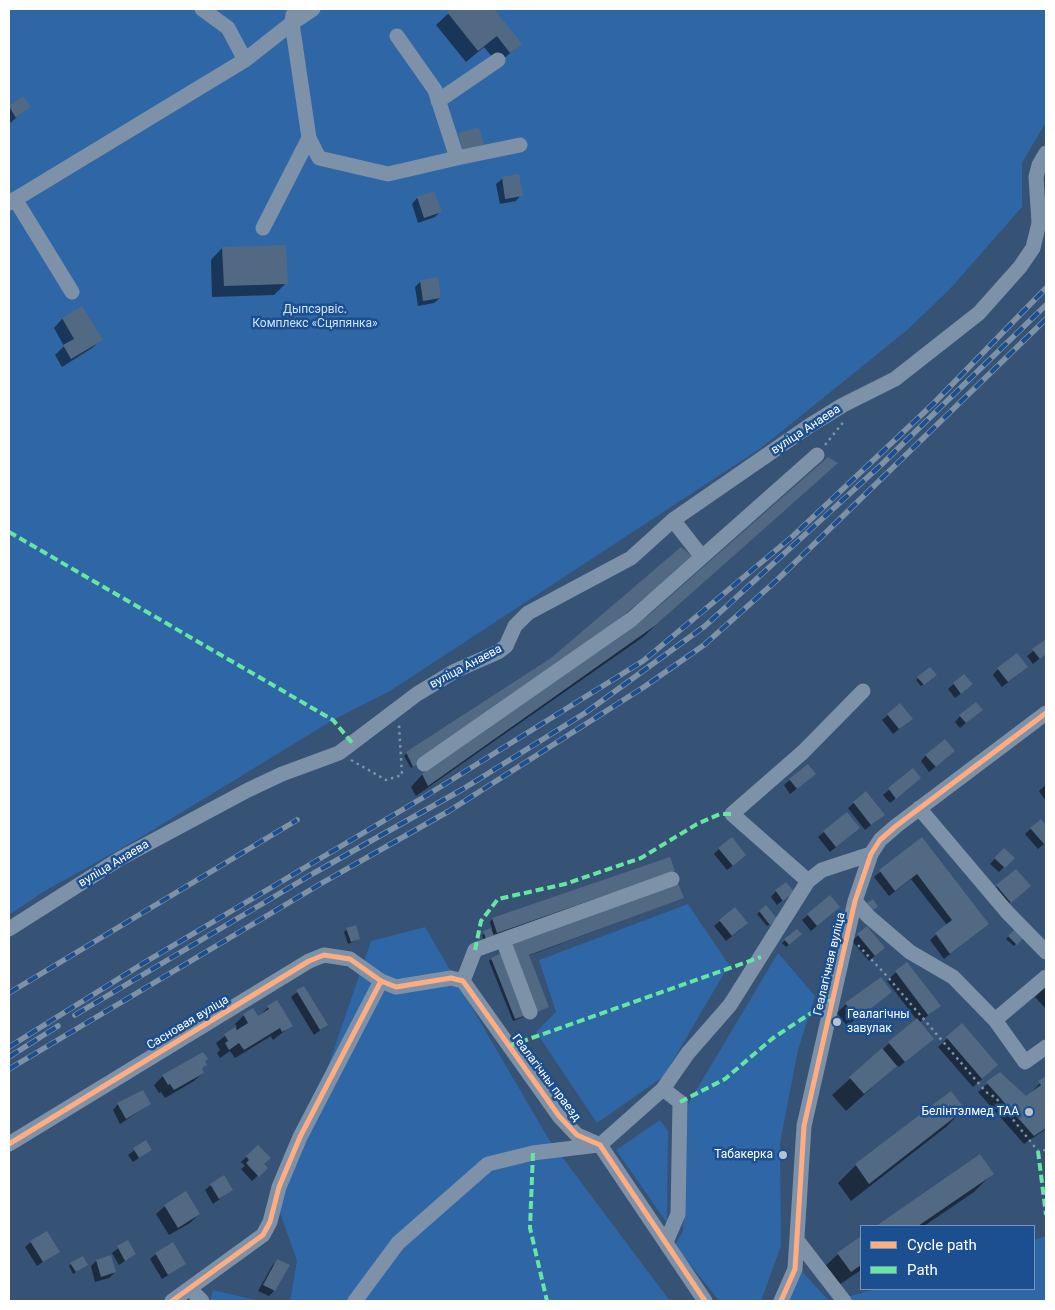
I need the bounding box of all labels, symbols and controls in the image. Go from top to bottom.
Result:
park label: Дыпсэрвіс. Комплекс «Сцяпянка» [252,303,378,331]
street label: вуліца Анаева [769,402,843,458]
street label: вуліца Анаева [427,642,505,692]
street label: вуліца Анаева [76,837,152,891]
street label: Геалагічная вуліца [811,911,849,1017]
street label: Сасновая вуліца [144,993,232,1053]
place label: Геалагічны завулак [847,1008,910,1036]
marker: Геалагічны завулак [831,1016,843,1028]
street label: Геалагічны праезд [508,1032,584,1124]
place label: Белінтэлмед ТАА [921,1105,1019,1119]
marker: Белінтэлмед ТАА [1023,1106,1035,1118]
place label: Табакерка [714,1148,773,1162]
marker: Табакерка [777,1149,789,1161]
legend [860,1225,1035,1290]
text: Cycle path [907,1236,977,1254]
text: Path [907,1261,938,1279]

